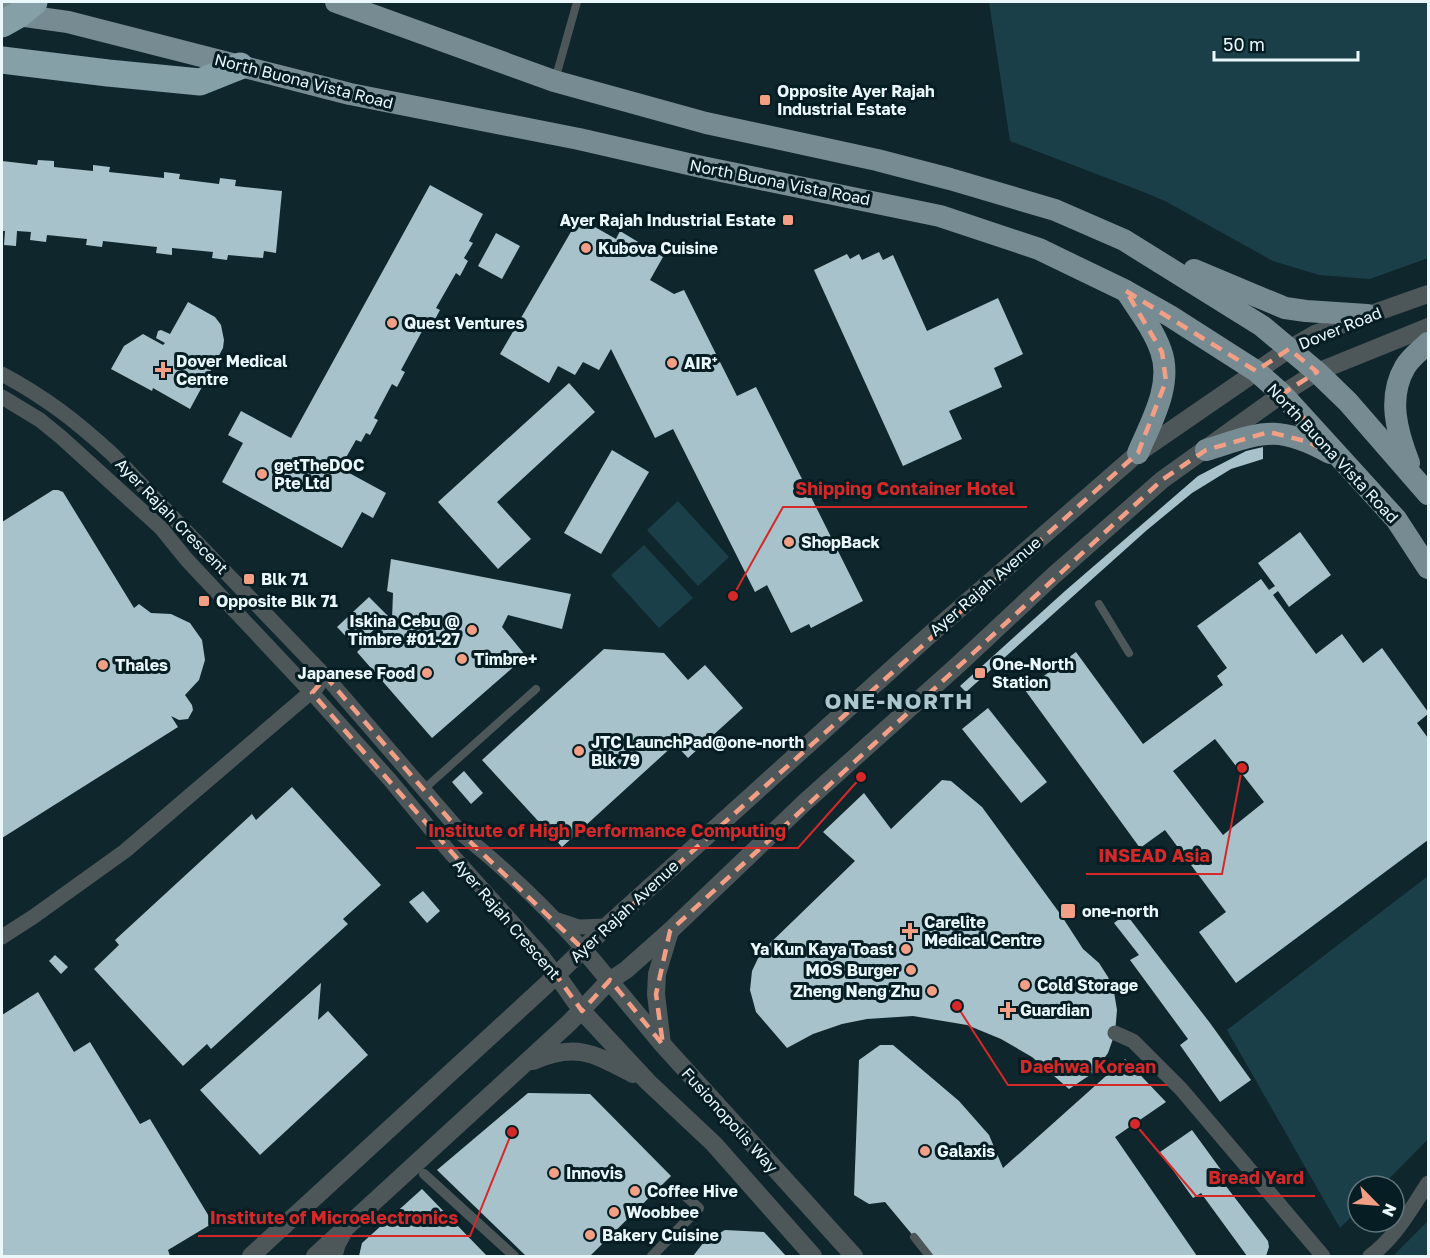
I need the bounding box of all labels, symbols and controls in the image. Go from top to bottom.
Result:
scale bar [1214,24,1358,62]
text: 50 m [1223,33,1265,55]
street label: North Buona Vista Road [213,49,395,113]
place label: Opposite Ayer Rajah Industrial Estate [777,81,935,119]
marker: Opposite Ayer Rajah Industrial Estate [758,93,772,107]
street label: North Buona Vista Road [688,155,872,209]
place label: Ayer Rajah Industrial Estate [560,210,776,230]
marker: Ayer Rajah Industrial Estate [781,213,795,227]
place label: Kubova Cuisine [598,238,718,258]
marker: Kubova Cuisine [579,241,593,255]
street label: Dover Road [1296,302,1384,354]
place label: Quest Ventures [404,313,524,333]
marker: Quest Ventures [385,316,399,330]
place label: Dover Medical Centre [176,351,288,389]
place label: AIR⁺ [684,353,718,373]
marker: AIR⁺ [665,356,679,370]
marker: Dover Medical Centre [154,361,172,379]
street label: North Buona Vista Road [1263,379,1403,527]
street label: Ayer Rajah Crescent [111,454,233,578]
place label: getTheDOC Pte Ltd [274,455,364,493]
marker: getTheDOC Pte Ltd [255,467,269,481]
callout: Shipping Container Hotel [783,471,1027,507]
text: Shipping Container Hotel [795,477,1015,499]
place label: ShopBack [801,532,881,552]
street label: Ayer Rajah Avenue [925,532,1045,640]
marker: ShopBack [782,535,796,549]
place label: Blk 71 [261,569,308,589]
marker: Blk 71 [242,572,256,586]
place label: Opposite Blk 71 [216,591,338,611]
marker: Opposite Blk 71 [197,594,211,608]
place label: Iskina Cebu @ Timbre #01-27 [348,611,460,649]
marker: Iskina Cebu @ Timbre #01-27 [465,623,479,637]
place label: Timbre+ [474,649,537,669]
marker: Timbre+ [455,652,469,666]
place label: One-North Station [992,654,1074,692]
place label: Thales [115,655,168,675]
marker: Thales [96,658,110,672]
place label: Japanese Food [298,663,415,683]
marker: Japanese Food [420,666,434,680]
marker: One-North Station [973,666,987,680]
district label: ONE-NORTH [825,687,974,714]
place label: JTC LaunchPad@one-north Blk 79 [591,732,804,770]
marker: JTC LaunchPad@one-north Blk 79 [572,744,586,758]
callout: Institute of High Performance Computing [416,812,798,848]
text: Institute of High Performance Computing [428,819,786,841]
callout: INSEAD Asia [1086,838,1222,874]
text: INSEAD Asia [1098,844,1210,866]
street label: Ayer Rajah Crescent [449,854,565,984]
street label: Ayer Rajah Avenue [565,855,683,967]
place label: one-north [1082,901,1159,921]
marker: one-north [1059,902,1077,920]
place label: Carelite Medical Centre [924,912,1042,950]
marker: Carelite Medical Centre [901,922,919,940]
place label: Ya Kun Kaya Toast [750,939,894,959]
marker: Ya Kun Kaya Toast [899,942,913,956]
place label: MOS Burger [805,960,899,980]
marker: MOS Burger [904,963,918,977]
place label: Cold Storage [1037,975,1138,995]
marker: Cold Storage [1018,978,1032,992]
place label: Zheng Neng Zhu [793,981,920,1001]
marker: Zheng Neng Zhu [925,984,939,998]
place label: Guardian [1020,1000,1090,1020]
marker: Guardian [1001,1003,1015,1017]
callout: Daehwa Korean [1008,1049,1168,1085]
text: Daehwa Korean [1020,1055,1156,1077]
street label: Fusionopolis Way [677,1063,783,1177]
place label: Galaxis [937,1141,995,1161]
marker: Galaxis [918,1144,932,1158]
callout: Bread Yard [1196,1160,1315,1196]
place label: Innovis [566,1163,623,1183]
marker: Innovis [547,1166,561,1180]
text: Bread Yard [1208,1166,1304,1188]
north arrow [1346,1174,1406,1234]
place label: Coffee Hive [647,1181,738,1201]
marker: Coffee Hive [628,1184,642,1198]
callout: Institute of Microelectronics [198,1200,470,1236]
text: N [1378,1201,1401,1220]
place label: Woobbee [626,1202,699,1222]
marker: Woobbee [607,1205,621,1219]
text: Institute of Microelectronics [210,1206,458,1228]
place label: Bakery Cuisine [602,1225,719,1245]
marker: Bakery Cuisine [583,1228,597,1242]

